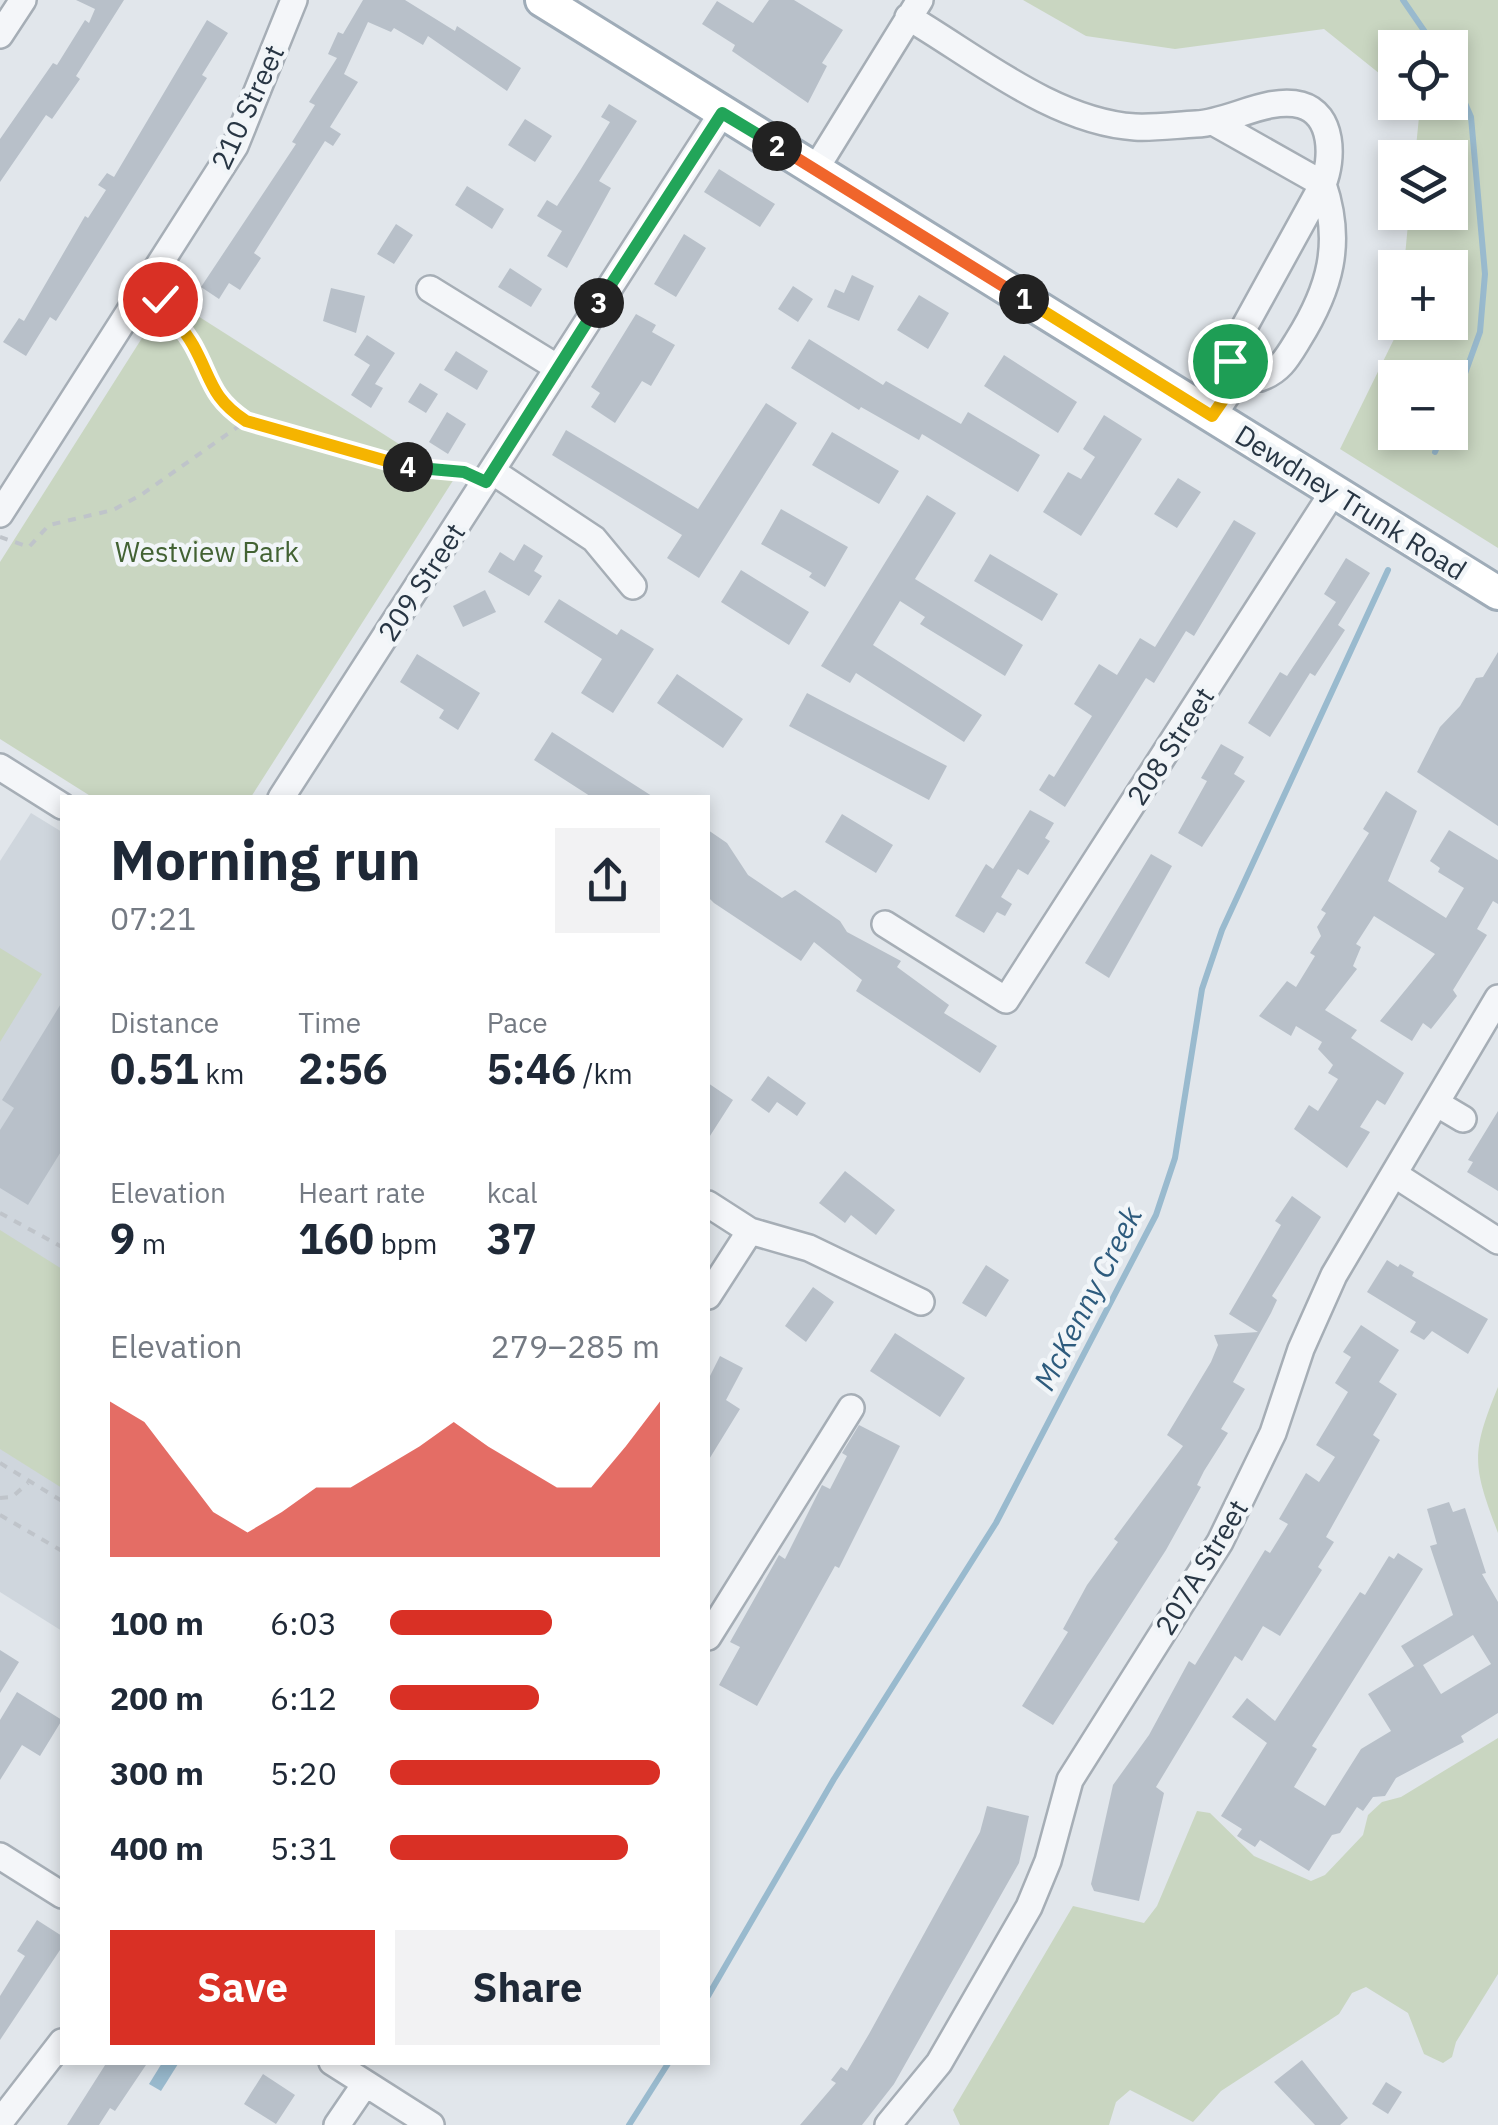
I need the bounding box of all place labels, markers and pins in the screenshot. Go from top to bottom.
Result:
pin: 2 [752,121,802,171]
pin [118,257,203,342]
pin: 1 [999,274,1049,324]
pin: 3 [574,278,624,328]
pin [1188,319,1273,404]
pin: 4 [383,442,433,492]

